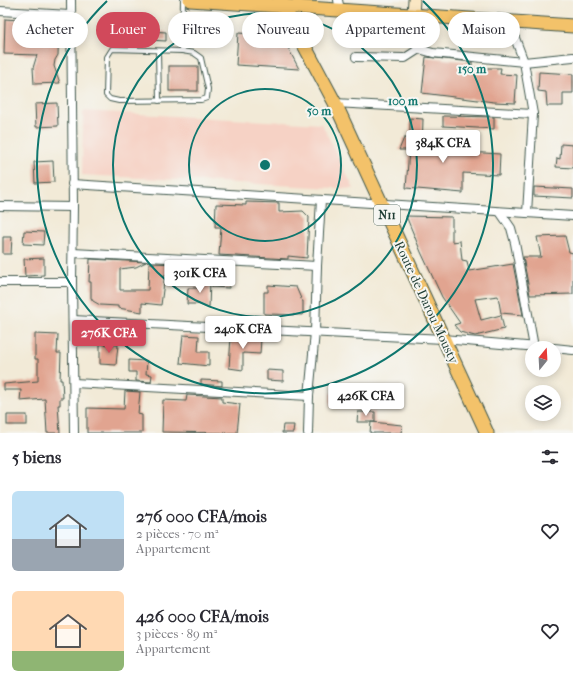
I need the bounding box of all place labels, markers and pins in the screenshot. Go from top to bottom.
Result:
pin: 384K CFA [402,130,484,164]
centre of rings [258,158,272,172]
pin: 301K CFA [159,260,241,294]
pin: 240K CFA [202,316,284,350]
pin: 276K CFA [68,320,150,354]
pin: 426K CFA [325,383,407,417]

